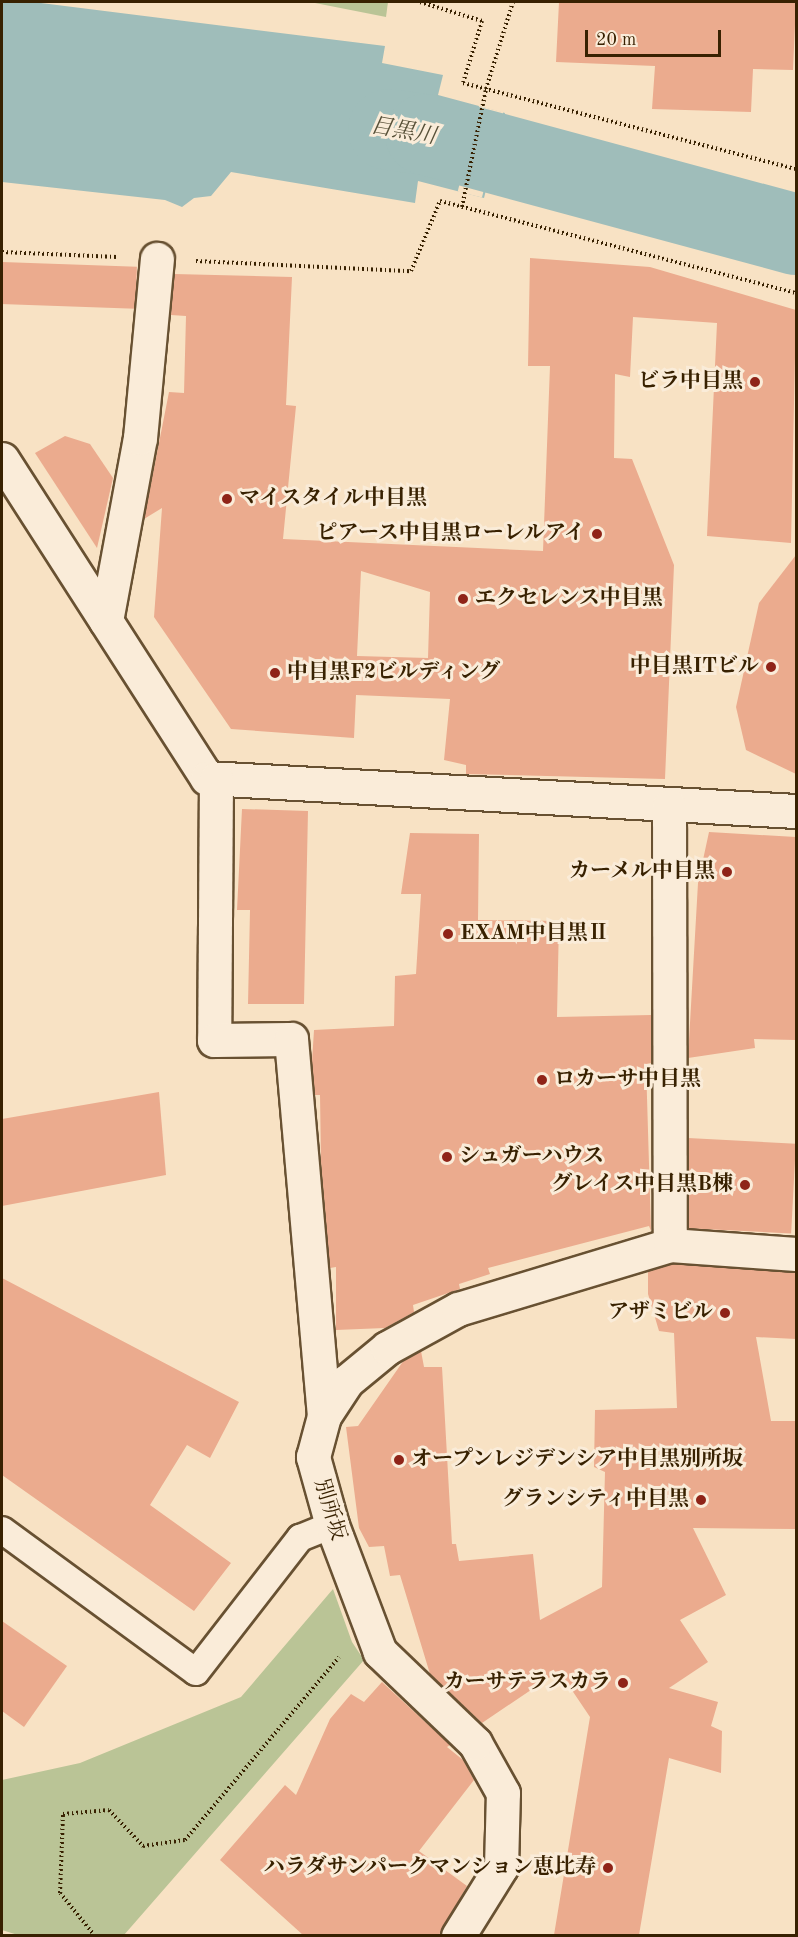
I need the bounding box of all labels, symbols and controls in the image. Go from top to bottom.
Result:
scale bar [588,18,724,56]
text: 20 m [596,31,636,49]
water label: 目黒川 [368,113,438,151]
place label: ビラ中目黒 [638,369,743,395]
marker: ビラ中目黒 [748,375,762,389]
place label: マイスタイル中目黒 [239,486,428,512]
marker: マイスタイル中目黒 [220,492,234,506]
place label: ピアース中目黒ローレルアイ [313,521,585,547]
marker: ピアース中目黒ローレルアイ [590,527,604,541]
place label: エクセレンス中目黒 [475,586,664,612]
marker: エクセレンス中目黒 [456,592,470,606]
place label: 中目黒ITビル [630,654,759,680]
place label: 中目黒F2ビルディング [287,660,502,686]
marker: 中目黒ITビル [764,660,778,674]
marker: 中目黒F2ビルディング [268,666,282,680]
place label: カーメル中目黒 [568,859,715,885]
marker: カーメル中目黒 [720,865,734,879]
place label: EXAM中目黒Ⅱ [460,921,609,947]
marker: EXAM中目黒Ⅱ [441,927,455,941]
place label: ロカーサ中目黒 [554,1067,701,1093]
marker: ロカーサ中目黒 [535,1073,549,1087]
place label: シュガーハウス [459,1144,606,1170]
marker: シュガーハウス [440,1150,454,1164]
place label: グレイス中目黒B棟 [550,1172,733,1198]
marker: グレイス中目黒B棟 [738,1178,752,1192]
place label: アザミビル [608,1300,713,1326]
marker: アザミビル [718,1306,732,1320]
place label: オープンレジデンシア中目黒別所坂 [411,1447,747,1473]
marker: オープンレジデンシア中目黒別所坂 [392,1453,406,1467]
street label: 別所坂 [308,1476,350,1544]
place label: グランシティ中目黒 [500,1487,689,1513]
marker: グランシティ中目黒 [694,1493,708,1507]
place label: カーサテラスカラ [443,1670,611,1696]
marker: カーサテラスカラ [616,1676,630,1690]
place label: ハラダサンパークマンション恵比寿 [260,1855,596,1881]
marker: ハラダサンパークマンション恵比寿 [601,1861,615,1875]

